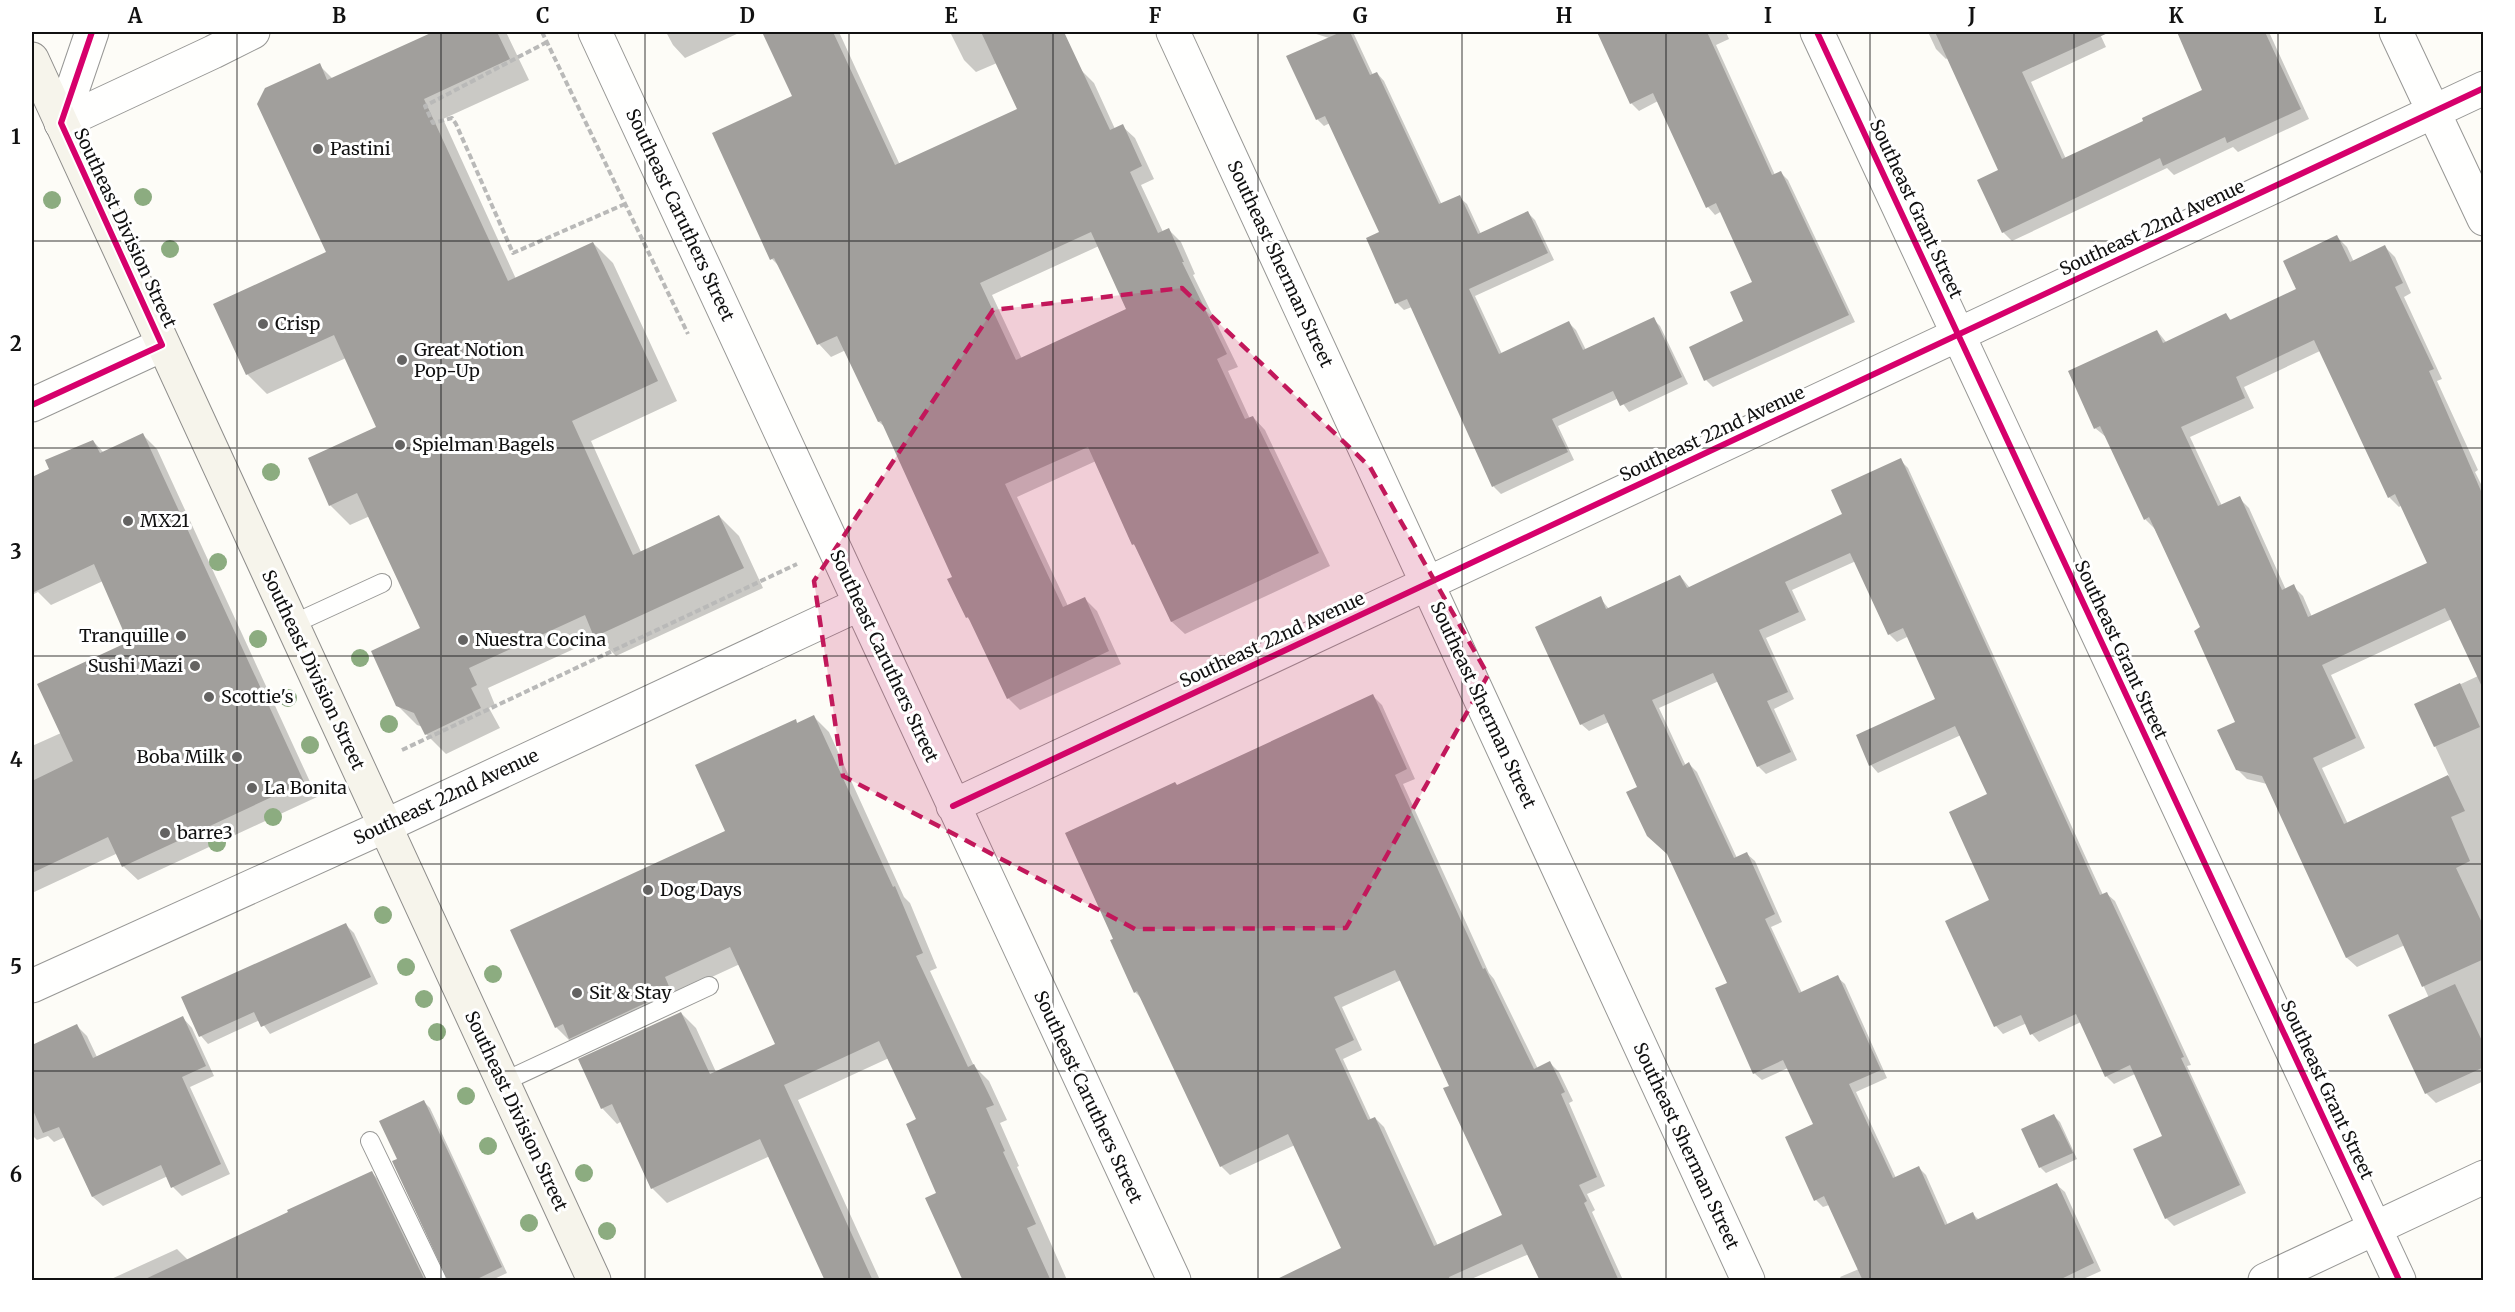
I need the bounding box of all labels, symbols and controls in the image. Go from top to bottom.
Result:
text: A [127,3,143,28]
text: B [332,3,346,28]
text: C [536,3,550,28]
text: D [739,3,755,28]
text: E [944,3,958,28]
text: F [1149,3,1162,28]
text: G [1353,3,1368,28]
text: H [1556,3,1572,28]
text: I [1764,3,1772,28]
text: J [1967,3,1976,28]
text: K [2169,3,2184,28]
text: L [2374,3,2387,28]
street label: Southeast Caruthers Street [621,105,740,325]
street label: Southeast Grant Street [1865,115,1968,302]
text: 1 [11,124,21,149]
street label: Southeast Division Street [69,124,182,332]
place label: Pastini [330,137,391,160]
marker: Pastini [311,142,325,156]
street label: Southeast Sherman Street [1222,157,1339,371]
street label: Southeast 22nd Avenue [2056,175,2248,281]
place label: Crisp [275,312,320,335]
marker: Crisp [256,317,270,331]
text: 2 [10,331,22,356]
place label: Great Notion Pop-Up [414,338,524,382]
marker: Great Notion Pop-Up [395,353,409,367]
street label: Southeast 22nd Avenue [1616,381,1808,487]
place label: Spielman Bagels [412,433,555,456]
marker: Spielman Bagels [393,438,407,452]
place label: MX21 [140,509,189,532]
marker: MX21 [121,514,135,528]
text: 3 [10,539,22,564]
street label: Southeast Caruthers Street [825,546,944,766]
street label: Southeast Grant Street [2070,556,2173,743]
street label: Southeast Division Street [257,566,370,774]
street label: Southeast 22nd Avenue [1176,587,1368,693]
street label: Southeast Sherman Street [1425,598,1542,812]
place label: Tranquille [79,624,169,647]
place label: Nuestra Cocina [475,628,606,651]
marker: Tranquille [174,629,188,643]
marker: Nuestra Cocina [456,633,470,647]
place label: Sushi Mazi [88,654,183,677]
marker: Sushi Mazi [188,659,202,673]
place label: Scottie's [221,685,294,708]
marker: Scottie's [202,690,216,704]
street label: Southeast 22nd Avenue [350,744,542,850]
place label: Boba Milk [136,745,226,768]
text: 4 [10,747,23,772]
marker: Boba Milk [230,750,244,764]
place label: La Bonita [264,776,347,799]
marker: La Bonita [245,781,259,795]
place label: barre3 [176,821,233,844]
marker: barre3 [158,826,172,840]
place label: Dog Days [660,878,742,901]
marker: Dog Days [641,883,655,897]
text: 5 [10,954,22,979]
place label: Sit & Stay [589,981,672,1004]
marker: Sit & Stay [570,986,584,1000]
street label: Southeast Caruthers Street [1029,987,1148,1207]
street label: Southeast Grant Street [2276,996,2379,1183]
street label: Southeast Division Street [460,1007,573,1215]
street label: Southeast Sherman Street [1628,1039,1745,1253]
text: 6 [10,1162,22,1187]

